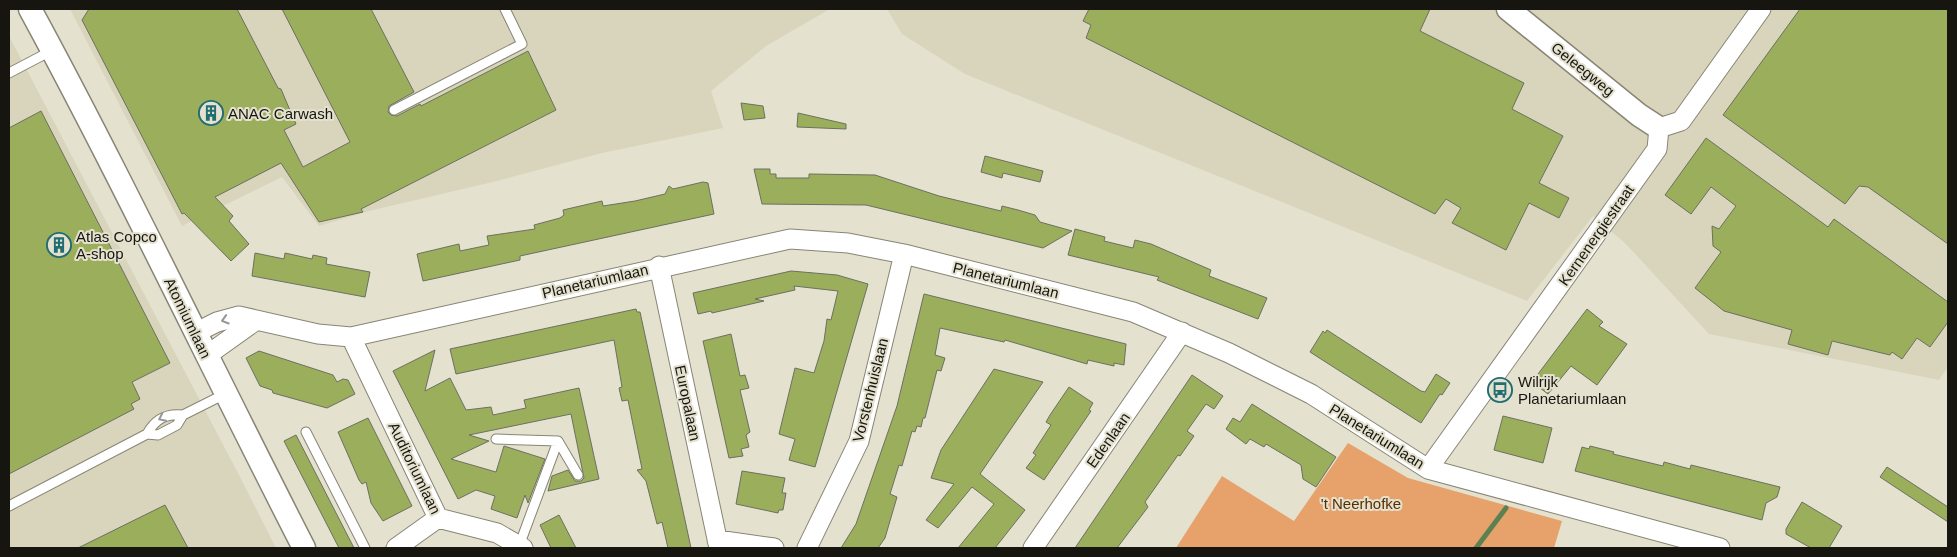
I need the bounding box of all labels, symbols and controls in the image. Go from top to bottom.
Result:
street label: Geleegweg [1548,39,1618,99]
building icon: ANAC Carwash [198,100,224,126]
place label: ANAC Carwash [228,105,333,122]
street label: Kernenergiestraat [1555,181,1638,289]
place label: Atlas Copco A-shop [76,228,157,262]
building icon: Atlas Copco A-shop [46,232,72,258]
street label: Planetariumlaan [951,259,1061,301]
street label: Planetariumlaan [540,261,650,301]
street label: Atomiumlaan [161,275,215,361]
one-way arrow [221,314,229,324]
street label: Vorstenhuislaan [849,336,891,444]
street label: Europalaan [672,364,704,442]
place label: Wilrijk Planetariumlaan [1518,373,1626,407]
bus stop icon: Wilrijk Planetariumlaan [1487,377,1513,403]
street label: Planetariumlaan [1327,400,1427,472]
street label: Edenlaan [1083,409,1133,471]
one-way arrow [158,412,167,423]
street label: Auditoriumlaan [385,419,445,517]
park label: 't Neerhofke [1321,495,1401,512]

